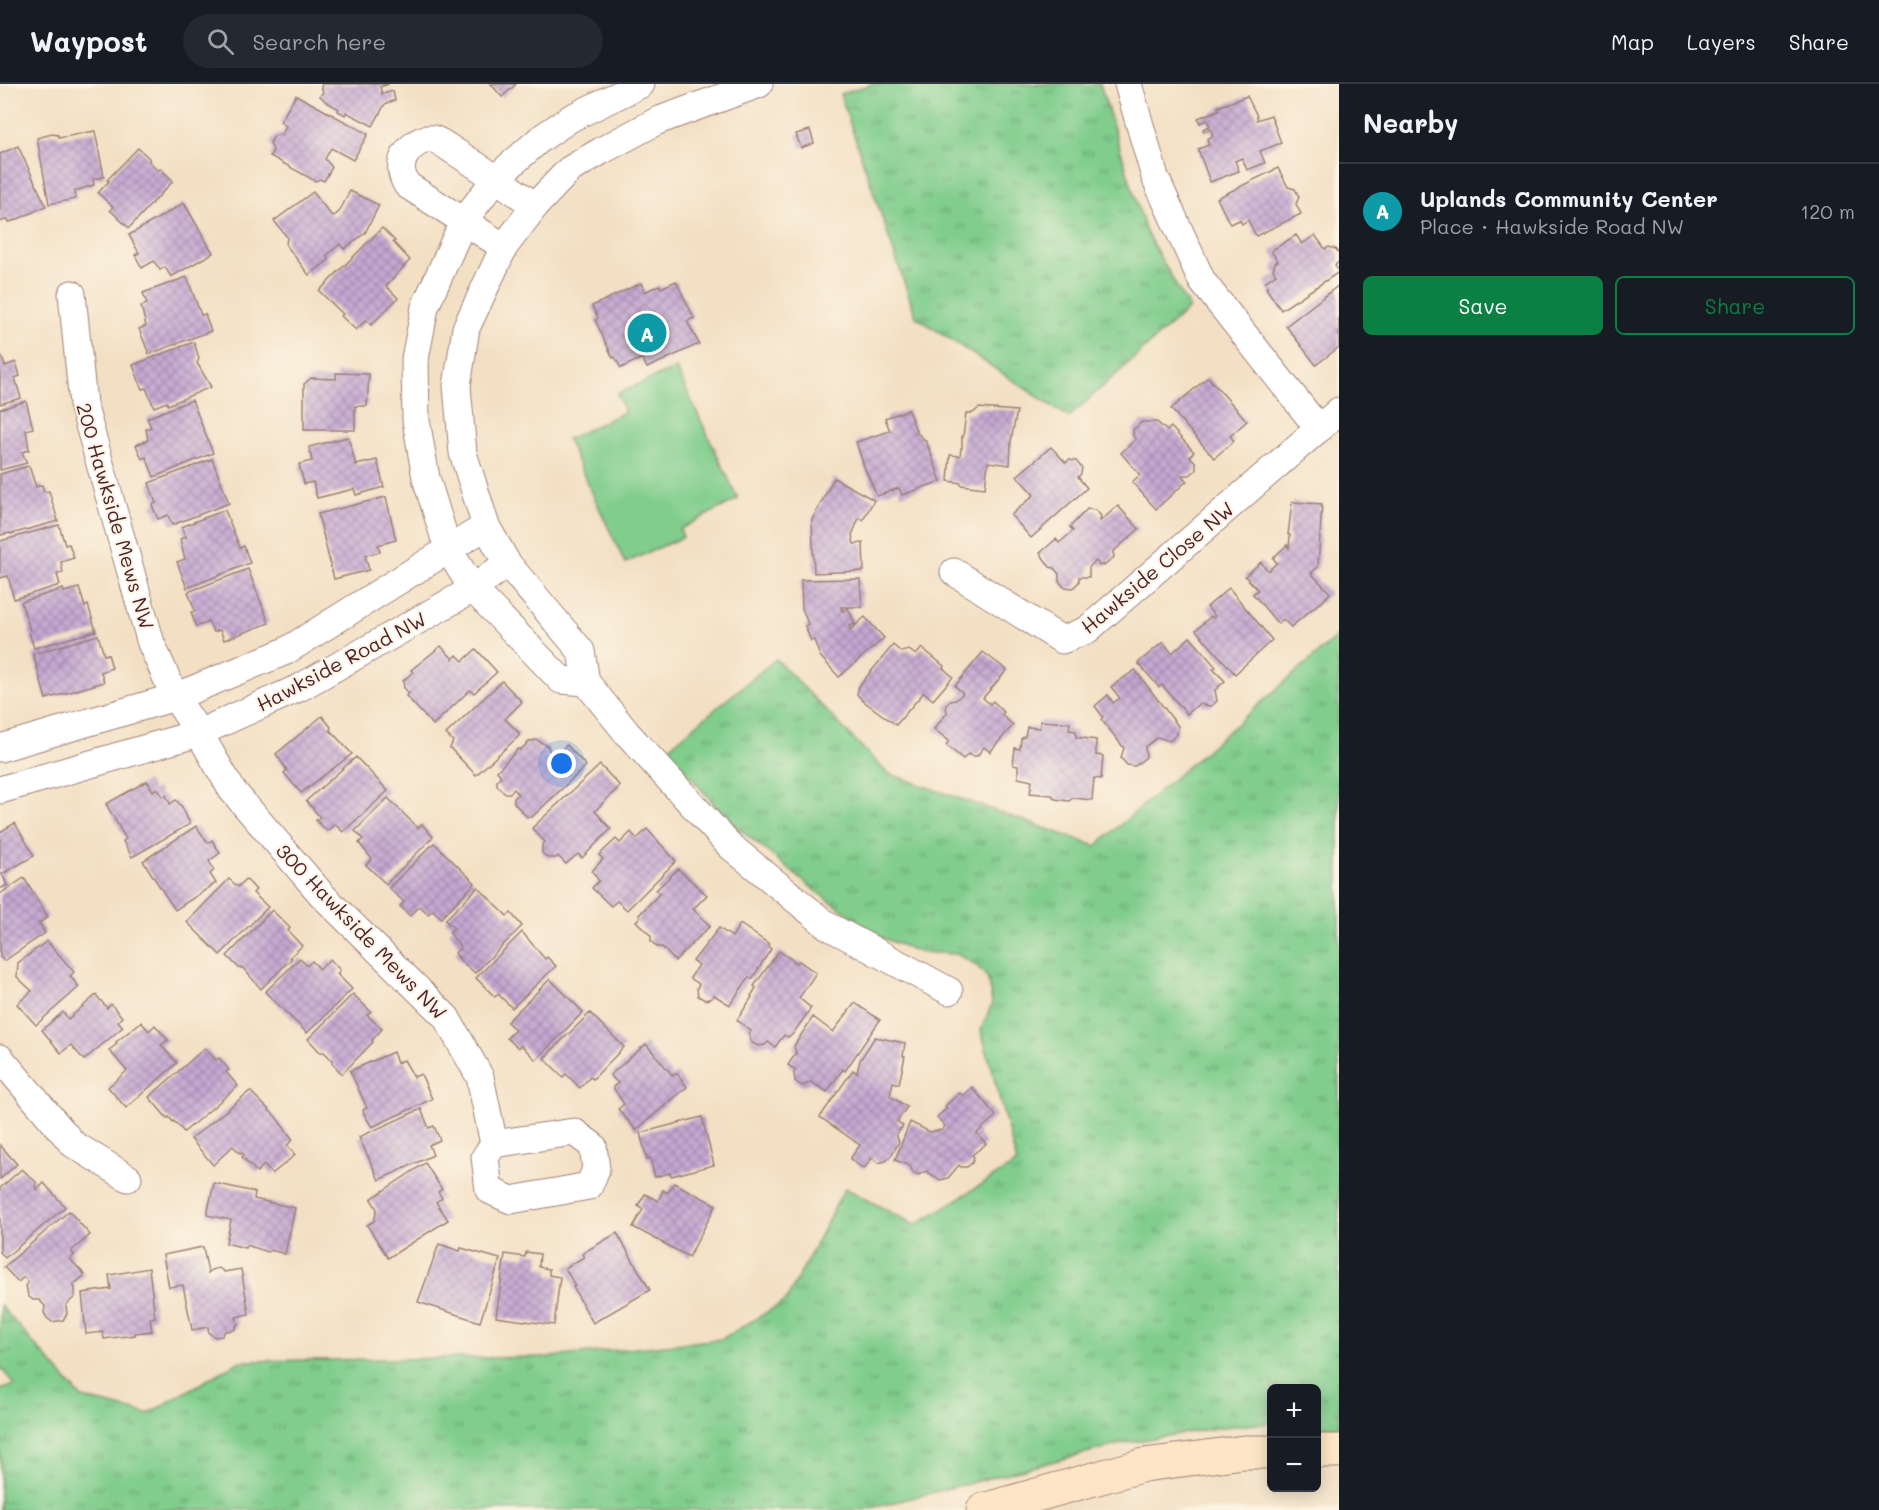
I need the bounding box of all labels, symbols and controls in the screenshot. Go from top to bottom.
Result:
search box [183,14,603,68]
text: Waypost [30,23,147,59]
icon: search [204,25,237,58]
text: Search here [252,27,386,56]
text: Map [1611,28,1654,55]
text: Layers [1687,28,1756,55]
text: Share [1789,28,1849,55]
text: Nearby [1363,106,1458,140]
text: Uplands Community Center [1420,184,1718,213]
text: A [1376,198,1389,224]
text: 120 m [1800,198,1855,224]
text: Place · Hawkside Road NW [1420,213,1684,239]
button: Save [1363,276,1603,335]
button: Share [1615,276,1855,335]
pin: A [628,310,666,356]
street label: 200 Hawkside Mews NW [71,400,161,632]
street label: Hawkside Close NW [1075,495,1239,639]
street label: Hawkside Road NW [252,605,430,717]
your location [547,749,576,778]
street label: 300 Hawkside Mews NW [271,837,453,1025]
map controls [1267,1384,1321,1492]
button: + [1267,1384,1321,1438]
button: − [1267,1438,1321,1492]

